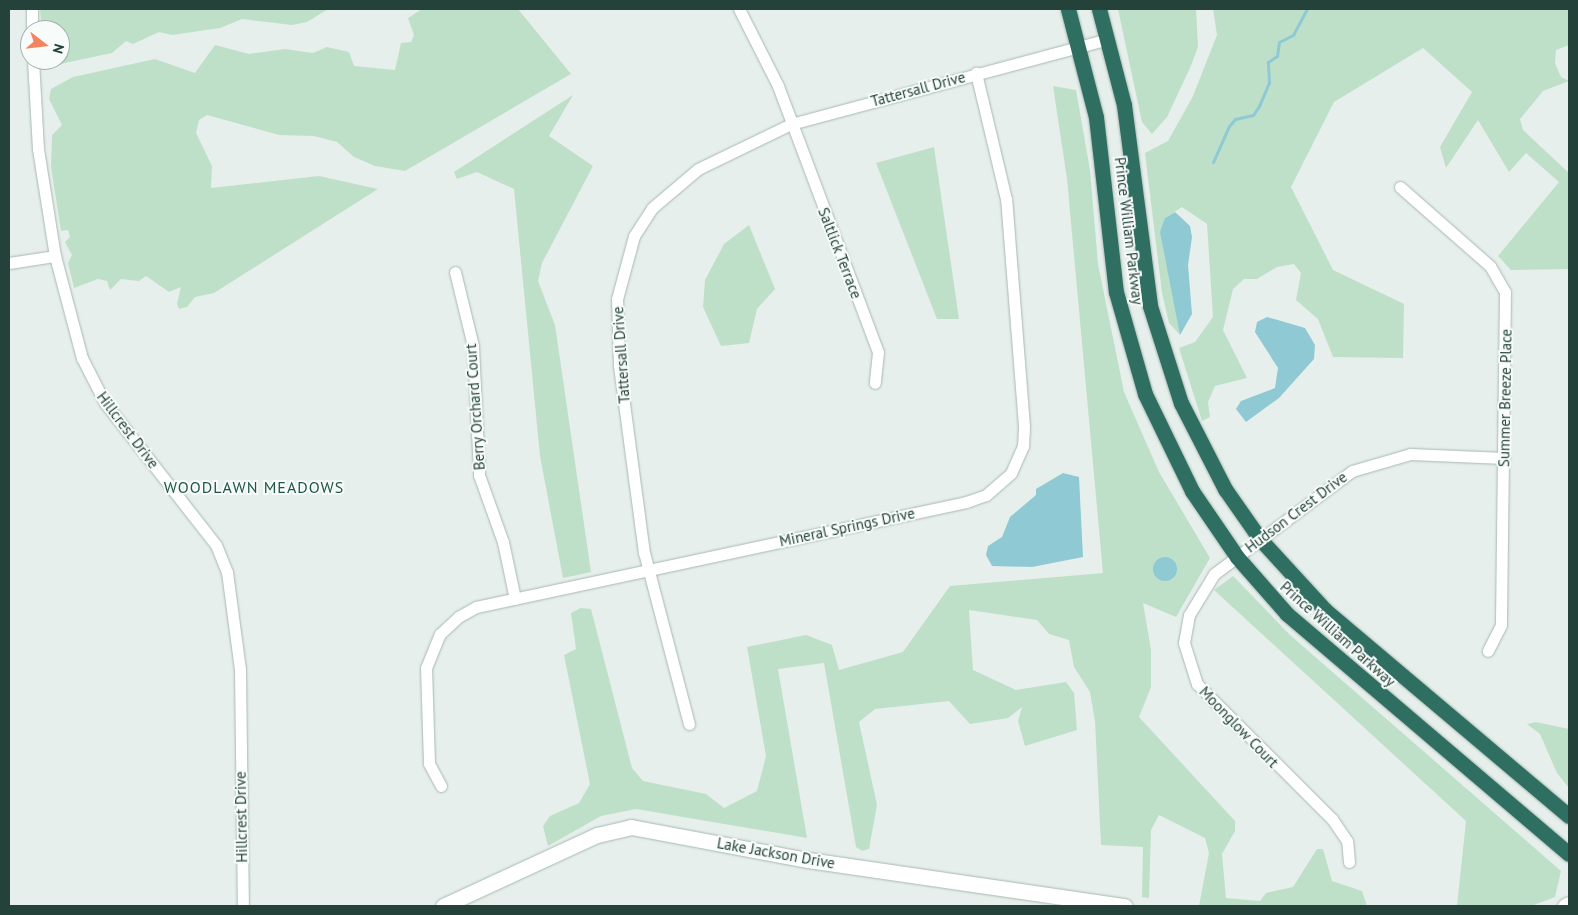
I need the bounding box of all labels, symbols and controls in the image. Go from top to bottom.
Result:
north arrow [20,20,70,70]
text: N [49,42,68,56]
street label: Tattersall Drive [869,68,967,110]
street label: Prince William Parkway [1111,156,1147,306]
street label: Saltlick Terrace [814,205,866,301]
street label: Tattersall Drive [609,306,633,404]
street label: Summer Breeze Place [1495,329,1515,467]
street label: Berry Orchard Court [462,343,488,471]
street label: Hillcrest Drive [93,388,163,472]
street label: Hudson Crest Drive [1242,468,1350,556]
district label: WOODLAWN MEADOWS [162,477,346,497]
street label: Mineral Springs Drive [778,504,916,550]
street label: Prince William Parkway [1277,577,1399,691]
street label: Moonglow Court [1196,683,1282,771]
street label: Hillcrest Drive [231,771,251,863]
street label: Lake Jackson Drive [716,834,836,872]

